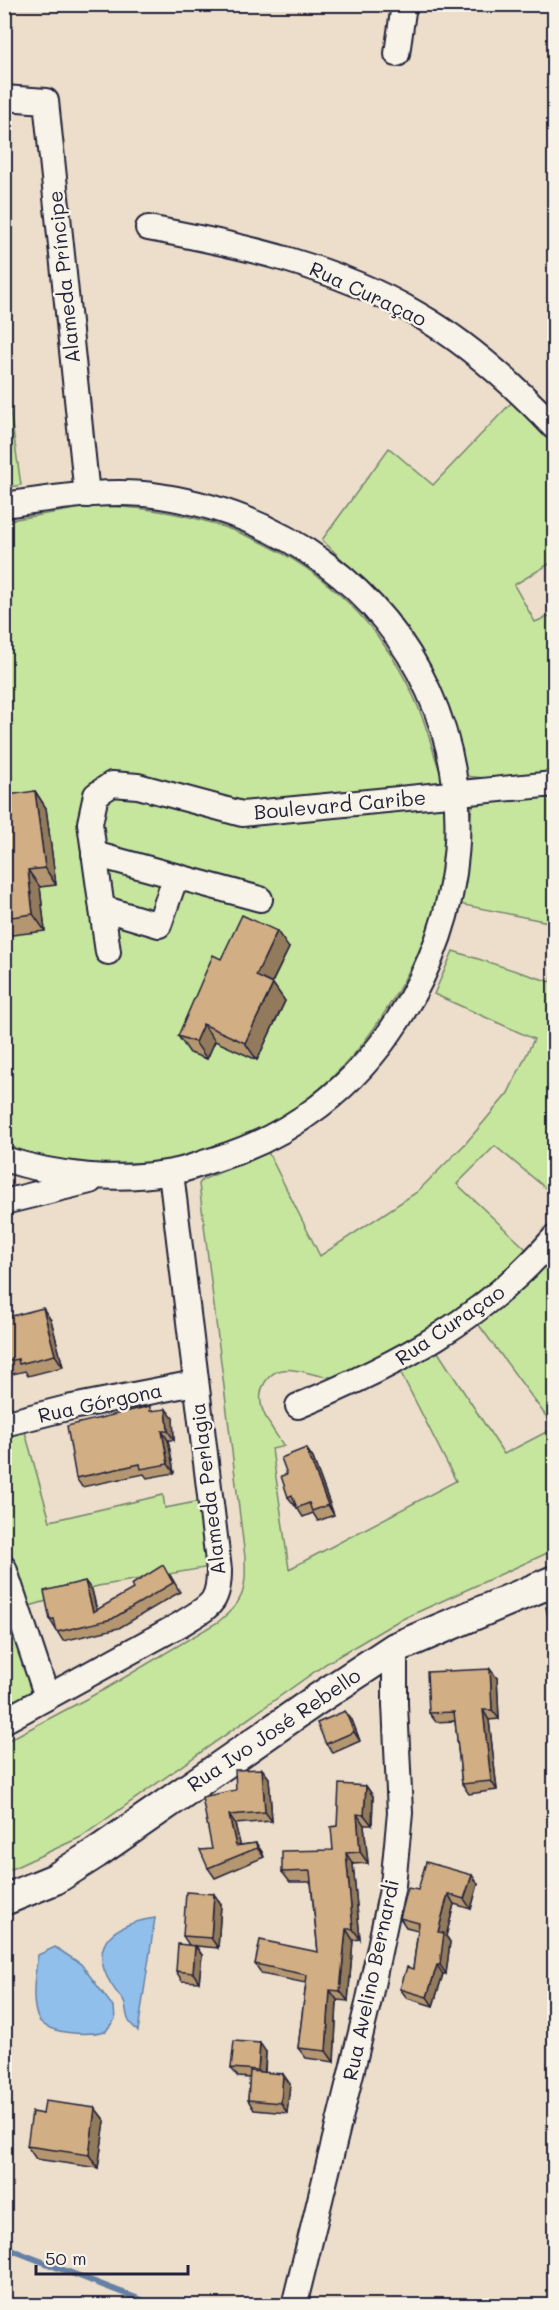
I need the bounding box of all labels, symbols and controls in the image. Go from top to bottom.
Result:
street label: Alameda Príncipe [41,190,85,365]
street label: Rua Curaçao [306,255,431,332]
street label: Boulevard Caribe [253,784,427,824]
street label: Rua Curaçao [390,1278,509,1370]
street label: Rua Górgona [35,1376,164,1428]
street label: Alameda Perlagia [184,1401,230,1577]
street label: Rua Ivo José Rebello [182,1661,365,1797]
street label: Rua Avelino Bernardi [336,1877,404,2083]
scale bar [36,2238,188,2276]
text: 50 m [45,2246,87,2270]

